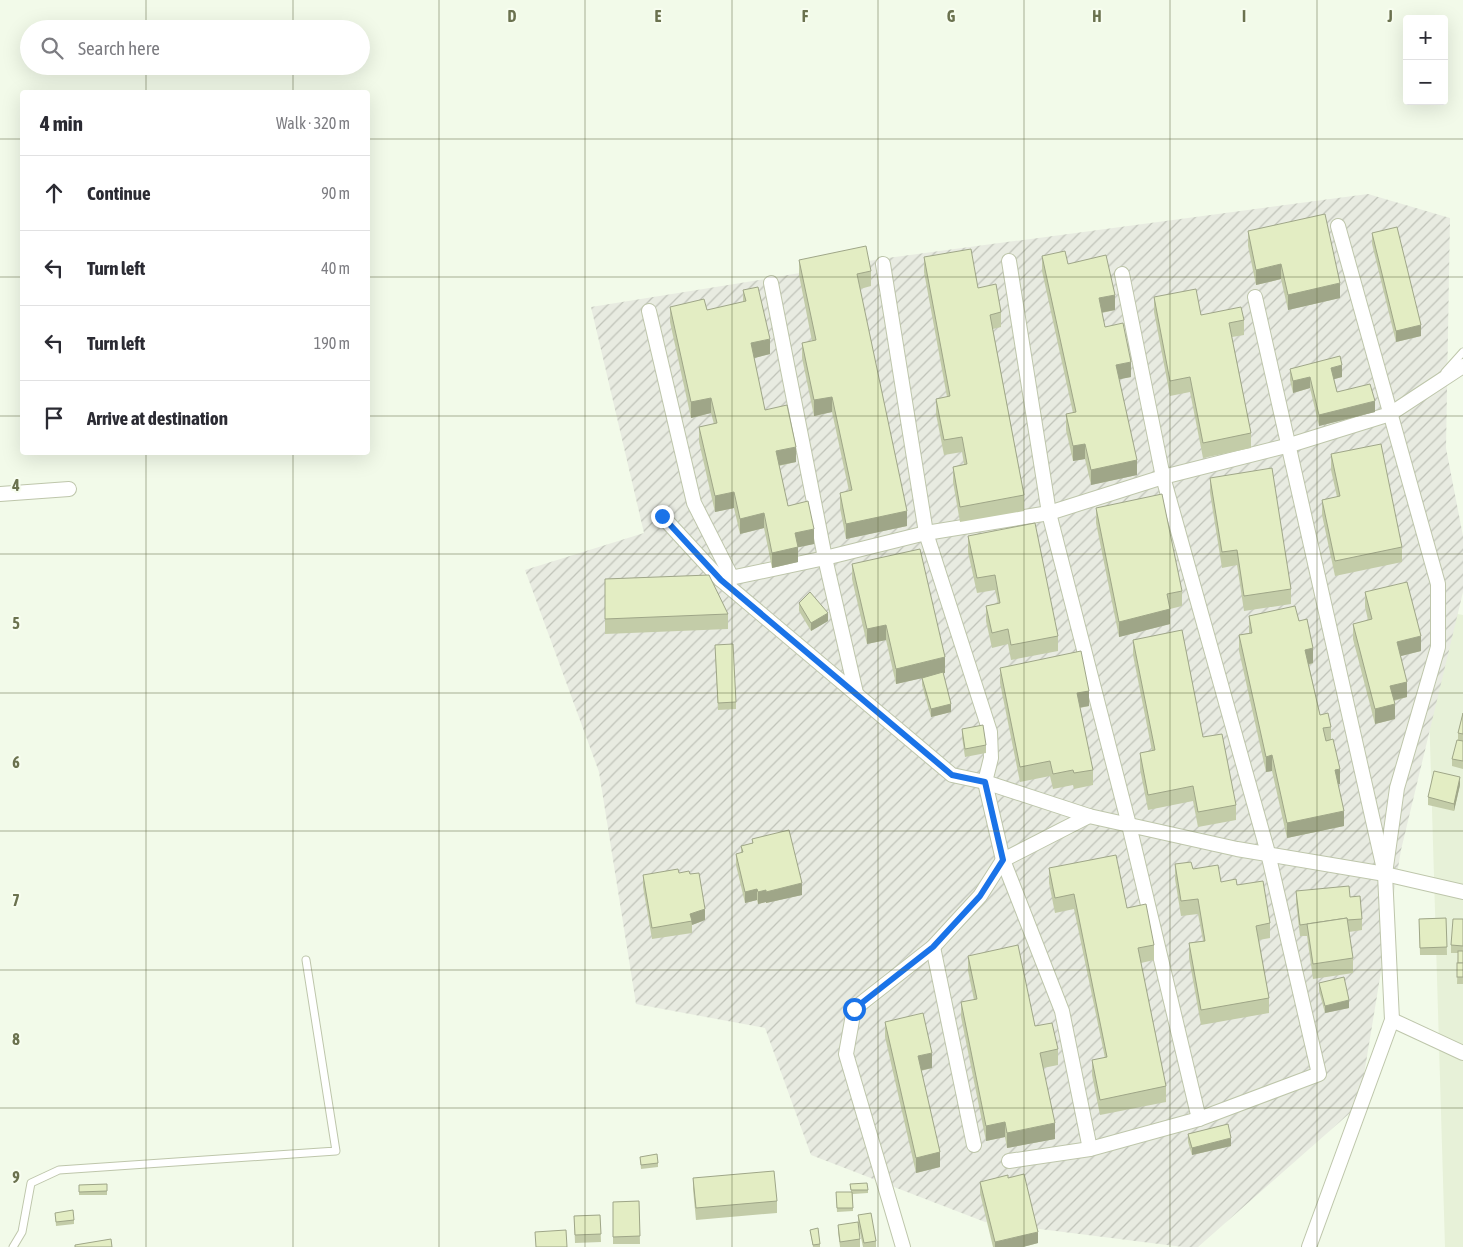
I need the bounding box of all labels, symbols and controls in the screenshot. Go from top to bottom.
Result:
text: D [508,7,517,25]
text: E [655,7,662,25]
text: F [802,7,809,25]
text: G [947,7,956,25]
text: H [1092,7,1102,25]
text: I [1242,7,1246,25]
text: J [1386,7,1393,25]
map controls [1403,15,1448,105]
button: + [1403,15,1448,60]
search box [20,20,370,75]
icon: search [38,34,66,62]
text: Search here [78,37,160,59]
button: − [1403,60,1448,105]
text: 4 min [40,111,83,135]
text: Walk · 320 m [276,114,350,132]
icon: ahead [40,179,68,207]
text: Continue [87,182,151,204]
text: 90 m [321,184,350,202]
icon: left [40,254,68,282]
text: Turn left [87,257,145,279]
text: 40 m [321,259,350,277]
icon: left [40,329,68,357]
text: Turn left [87,332,145,354]
text: 190 m [314,334,350,352]
icon: arrive [40,404,68,432]
text: Arrive at destination [87,407,228,429]
text: 4 [11,476,20,494]
route end [651,505,674,528]
text: 5 [12,614,20,632]
text: 6 [12,753,20,771]
text: 7 [12,891,20,909]
route start [843,998,866,1021]
text: 8 [12,1030,20,1048]
text: 9 [12,1168,20,1186]

